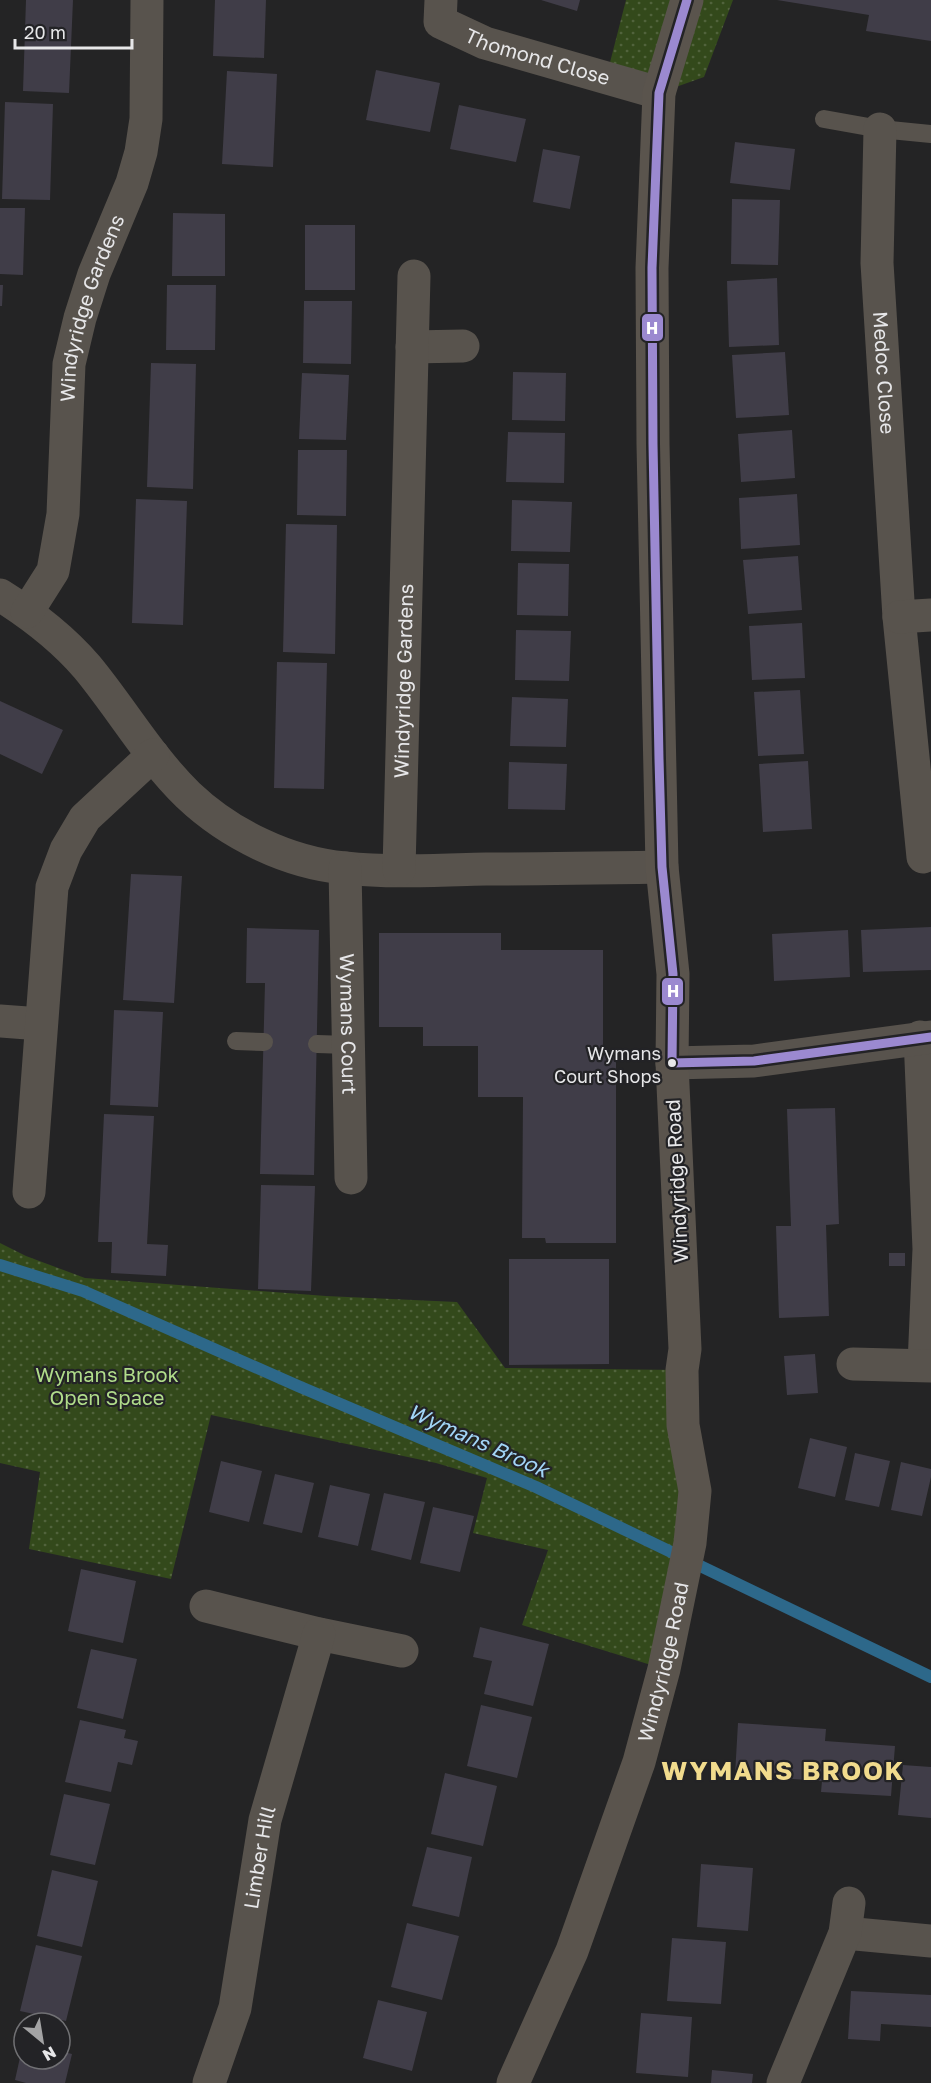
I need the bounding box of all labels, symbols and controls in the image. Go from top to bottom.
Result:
scale bar [15,12,132,50]
text: 20 m [24,21,66,43]
street label: Thomond Close [462,22,613,89]
street label: Windyridge Gardens [54,211,129,402]
street label: Medoc Close [869,311,901,435]
line badge: H [641,313,664,342]
text: H [646,318,658,338]
street label: Windyridge Gardens [388,583,417,779]
street label: Wymans Court [336,953,362,1095]
line badge: H [661,977,684,1006]
text: H [667,981,679,1001]
place label: Wymans Court Shops [554,1042,661,1087]
marker: Wymans Court Shops [666,1057,678,1069]
street label: Windyridge Road [660,1099,692,1263]
park label: Wymans Brook Open Space [35,1362,179,1409]
water label: Wymans Brook [404,1398,555,1483]
street label: Windyridge Road [632,1580,693,1745]
district label: WYMANS BROOK [661,1755,905,1786]
street label: Limber Hill [238,1802,280,1911]
north arrow [12,2011,72,2071]
text: N [39,2042,60,2066]

